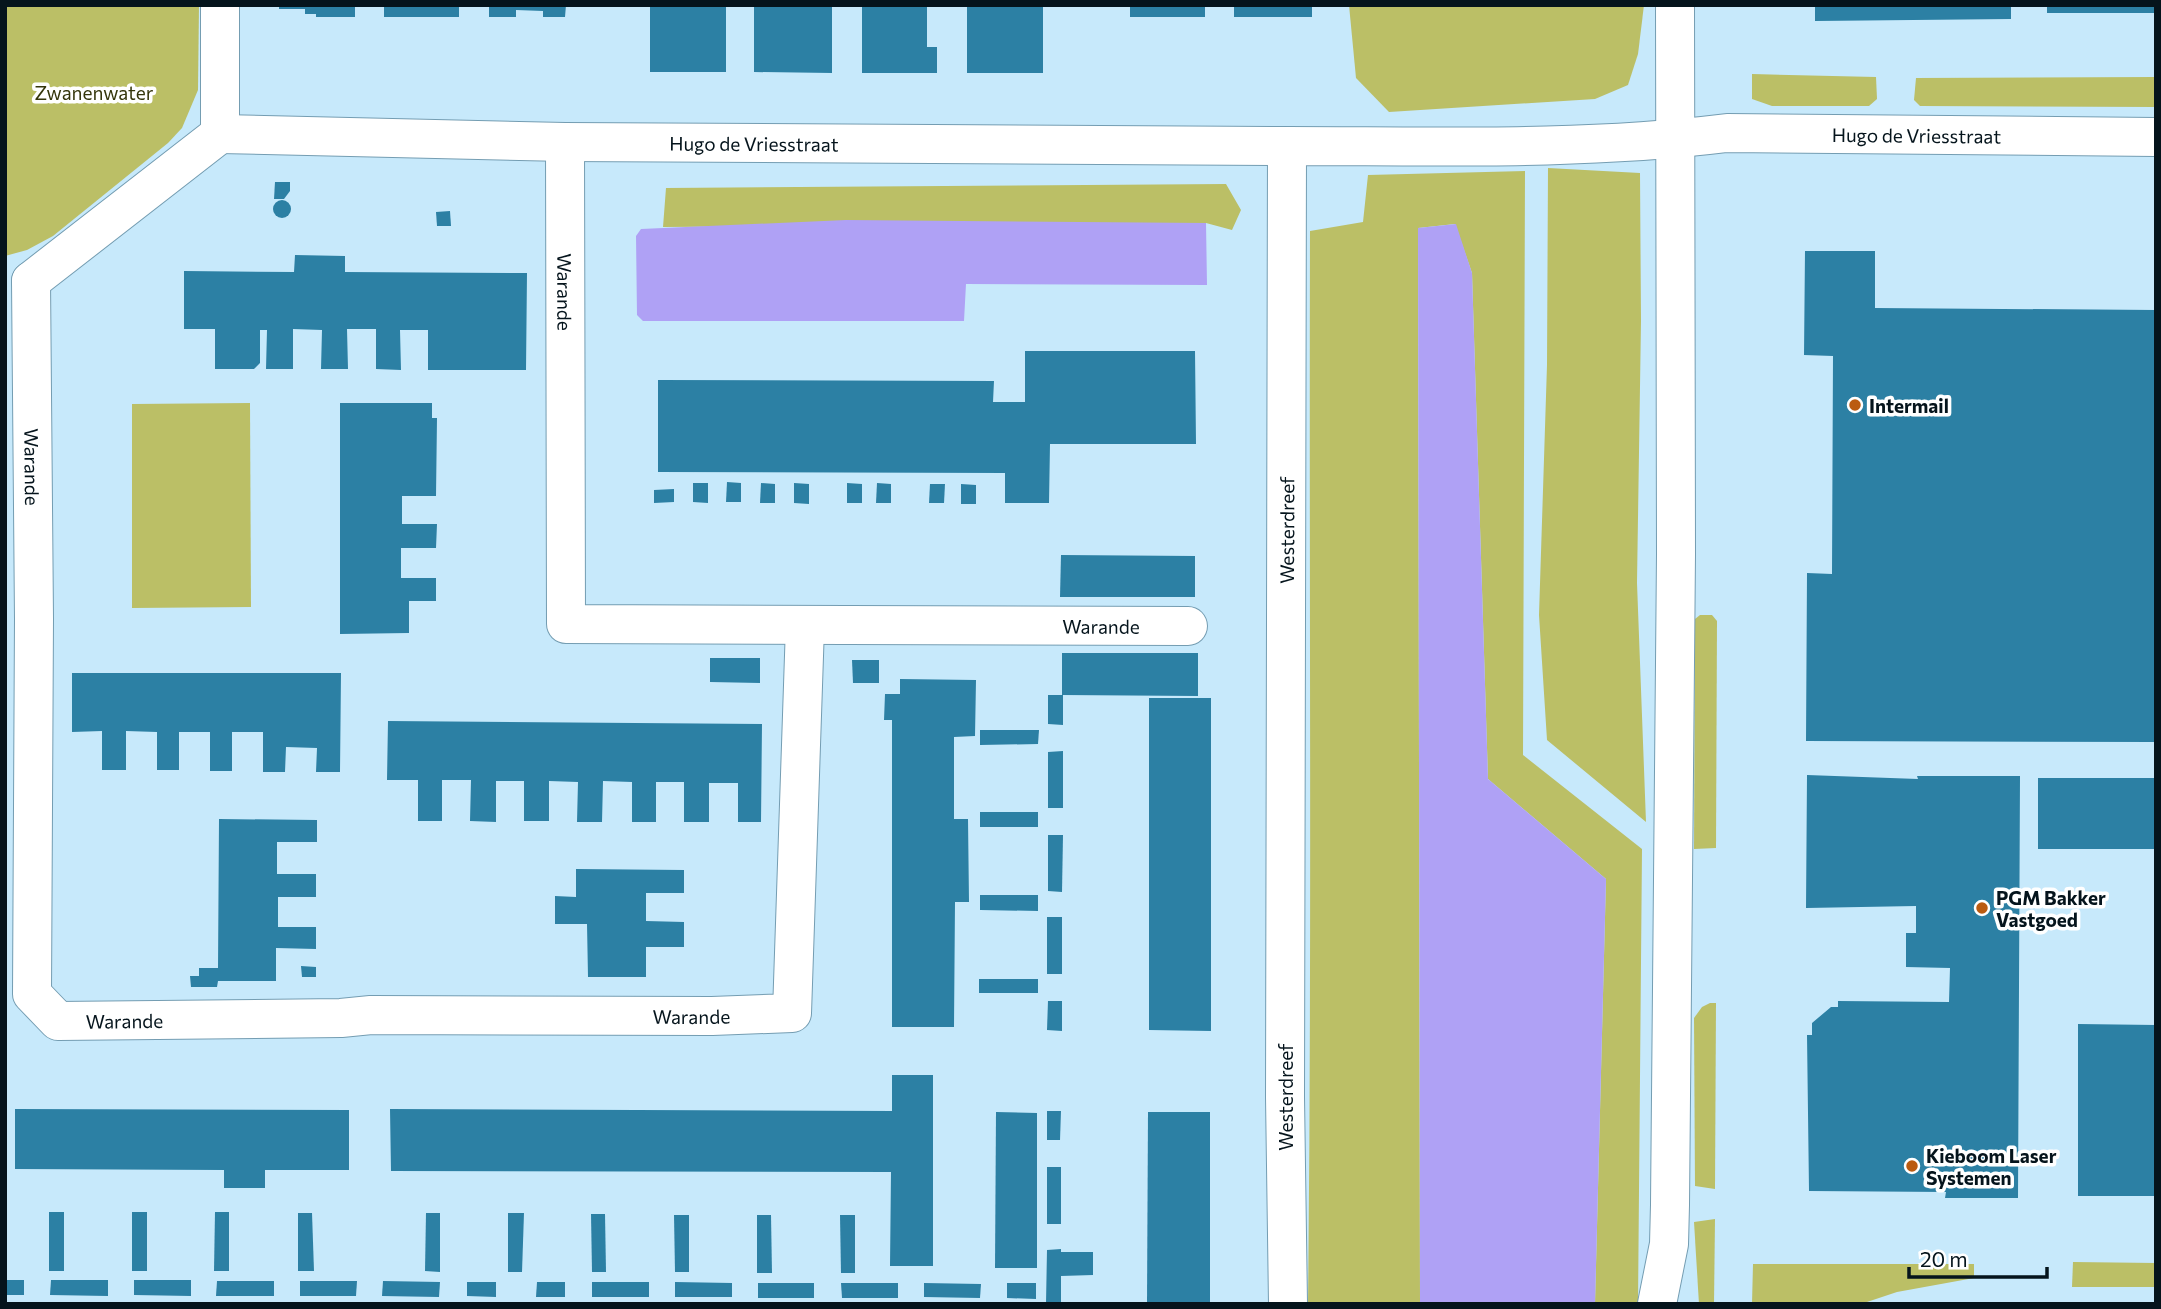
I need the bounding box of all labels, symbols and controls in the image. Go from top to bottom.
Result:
park label: Zwanenwater [35,81,154,104]
street label: Hugo de Vriesstraat [1832,122,2001,147]
street label: Hugo de Vriesstraat [669,131,839,155]
street label: Warande [554,253,577,331]
place label: Intermail [1869,394,1949,417]
marker: Intermail [1847,397,1863,413]
street label: Warande [21,428,44,506]
street label: Westerdreef [1275,476,1298,584]
street label: Warande [1062,614,1140,637]
place label: PGM Bakker Vastgoed [1996,886,2106,931]
marker: PGM Bakker Vastgoed [1974,900,1990,916]
street label: Warande [653,1004,731,1028]
street label: Warande [86,1008,163,1032]
street label: Westerdreef [1274,1043,1297,1151]
place label: Kieboom Laser Systemen [1926,1144,2057,1189]
marker: Kieboom Laser Systemen [1904,1158,1920,1174]
scale bar [1909,1236,2047,1280]
text: 20 m [1920,1246,1968,1271]

